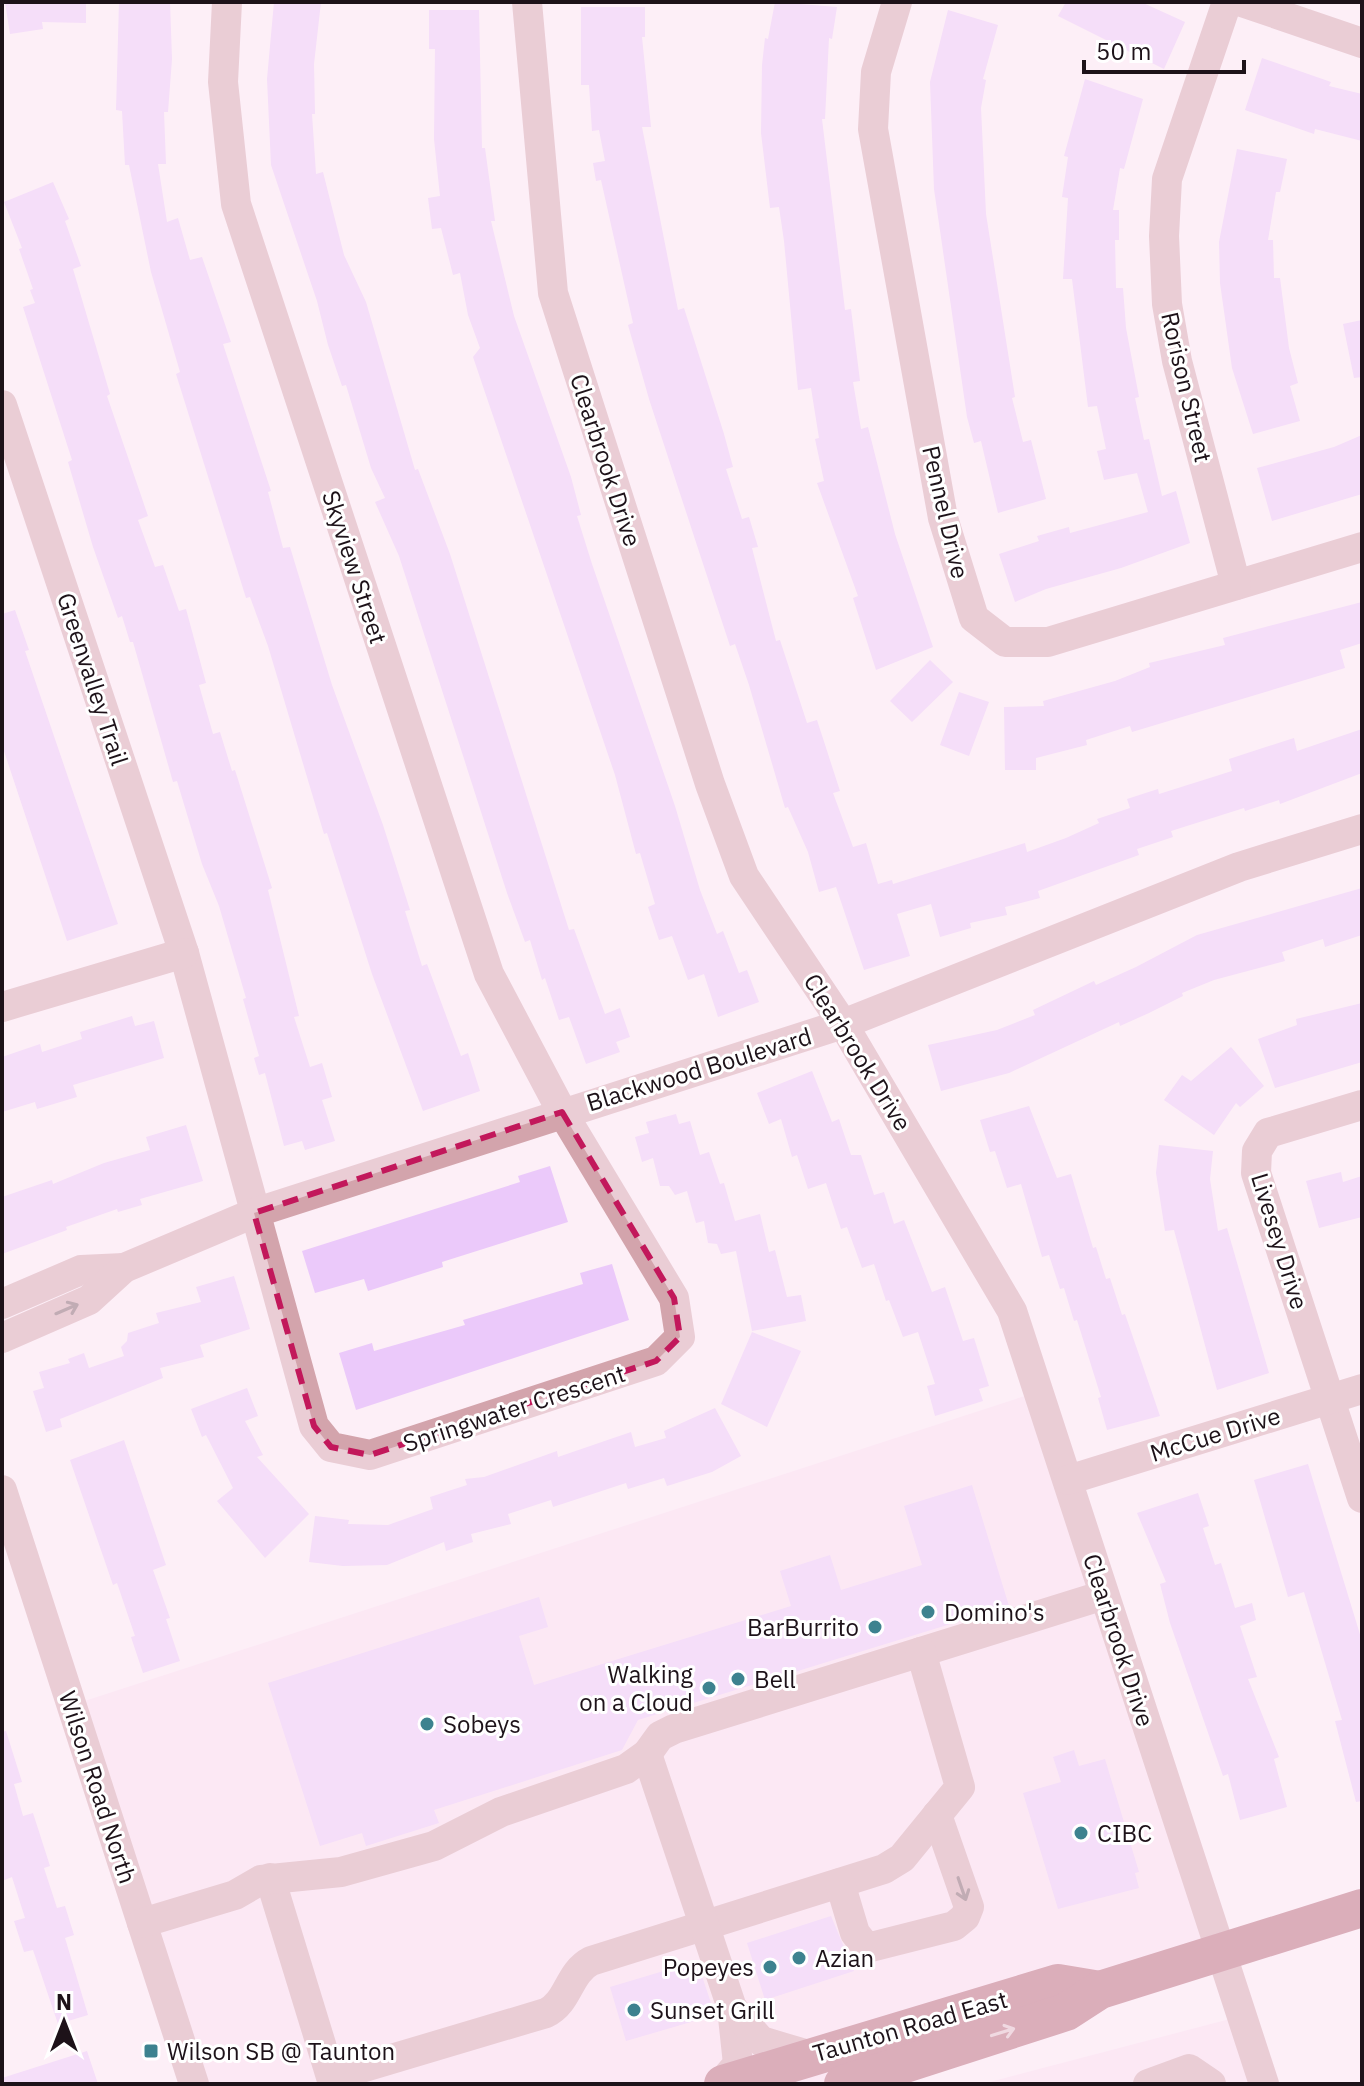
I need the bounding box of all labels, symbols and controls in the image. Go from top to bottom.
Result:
scale bar [1084,24,1244,74]
text: 50 m [1096,35,1151,67]
street label: Rorison Street [1154,309,1220,465]
street label: Clearbrook Drive [563,370,649,550]
street label: Pennel Drive [915,442,977,582]
street label: Skyview Street [315,486,395,648]
street label: Greenvalley Trail [50,589,136,769]
street label: Clearbrook Drive [797,967,919,1137]
street label: Blackwood Boulevard [583,1020,815,1118]
street label: Livesey Drive [1244,1169,1316,1313]
one-way arrow [54,1301,79,1316]
street label: Springwater Crescent [399,1357,629,1459]
street label: McCue Drive [1146,1399,1284,1469]
street label: Clearbrook Drive [1076,1550,1162,1730]
place label: Domino's [944,1596,1045,1628]
marker: Domino's [919,1603,937,1621]
place label: BarBurrito [747,1611,859,1643]
marker: BarBurrito [866,1618,884,1636]
place label: Walking on a Cloud [579,1658,693,1718]
place label: Bell [754,1663,796,1695]
marker: Bell [729,1670,747,1688]
marker: Walking on a Cloud [700,1679,718,1697]
street label: Wilson Road North [52,1687,144,1887]
place label: Sobeys [443,1708,521,1740]
marker: Sobeys [418,1715,436,1733]
place label: CIBC [1097,1817,1152,1849]
marker: CIBC [1072,1824,1090,1842]
one-way arrow [956,1876,970,1900]
place label: Azian [815,1942,874,1974]
marker: Azian [790,1949,808,1967]
place label: Popeyes [663,1951,754,1983]
marker: Popeyes [761,1958,779,1976]
north arrow [24,1982,104,2062]
street label: Taunton Road East [809,1983,1011,2069]
text: N [56,1987,72,2016]
place label: Sunset Grill [650,1994,775,2026]
marker: Sunset Grill [625,2001,643,2019]
one-way arrow [989,2024,1015,2039]
place label: Wilson SB @ Taunton [167,2035,395,2067]
marker: Wilson SB @ Taunton [142,2042,160,2060]

